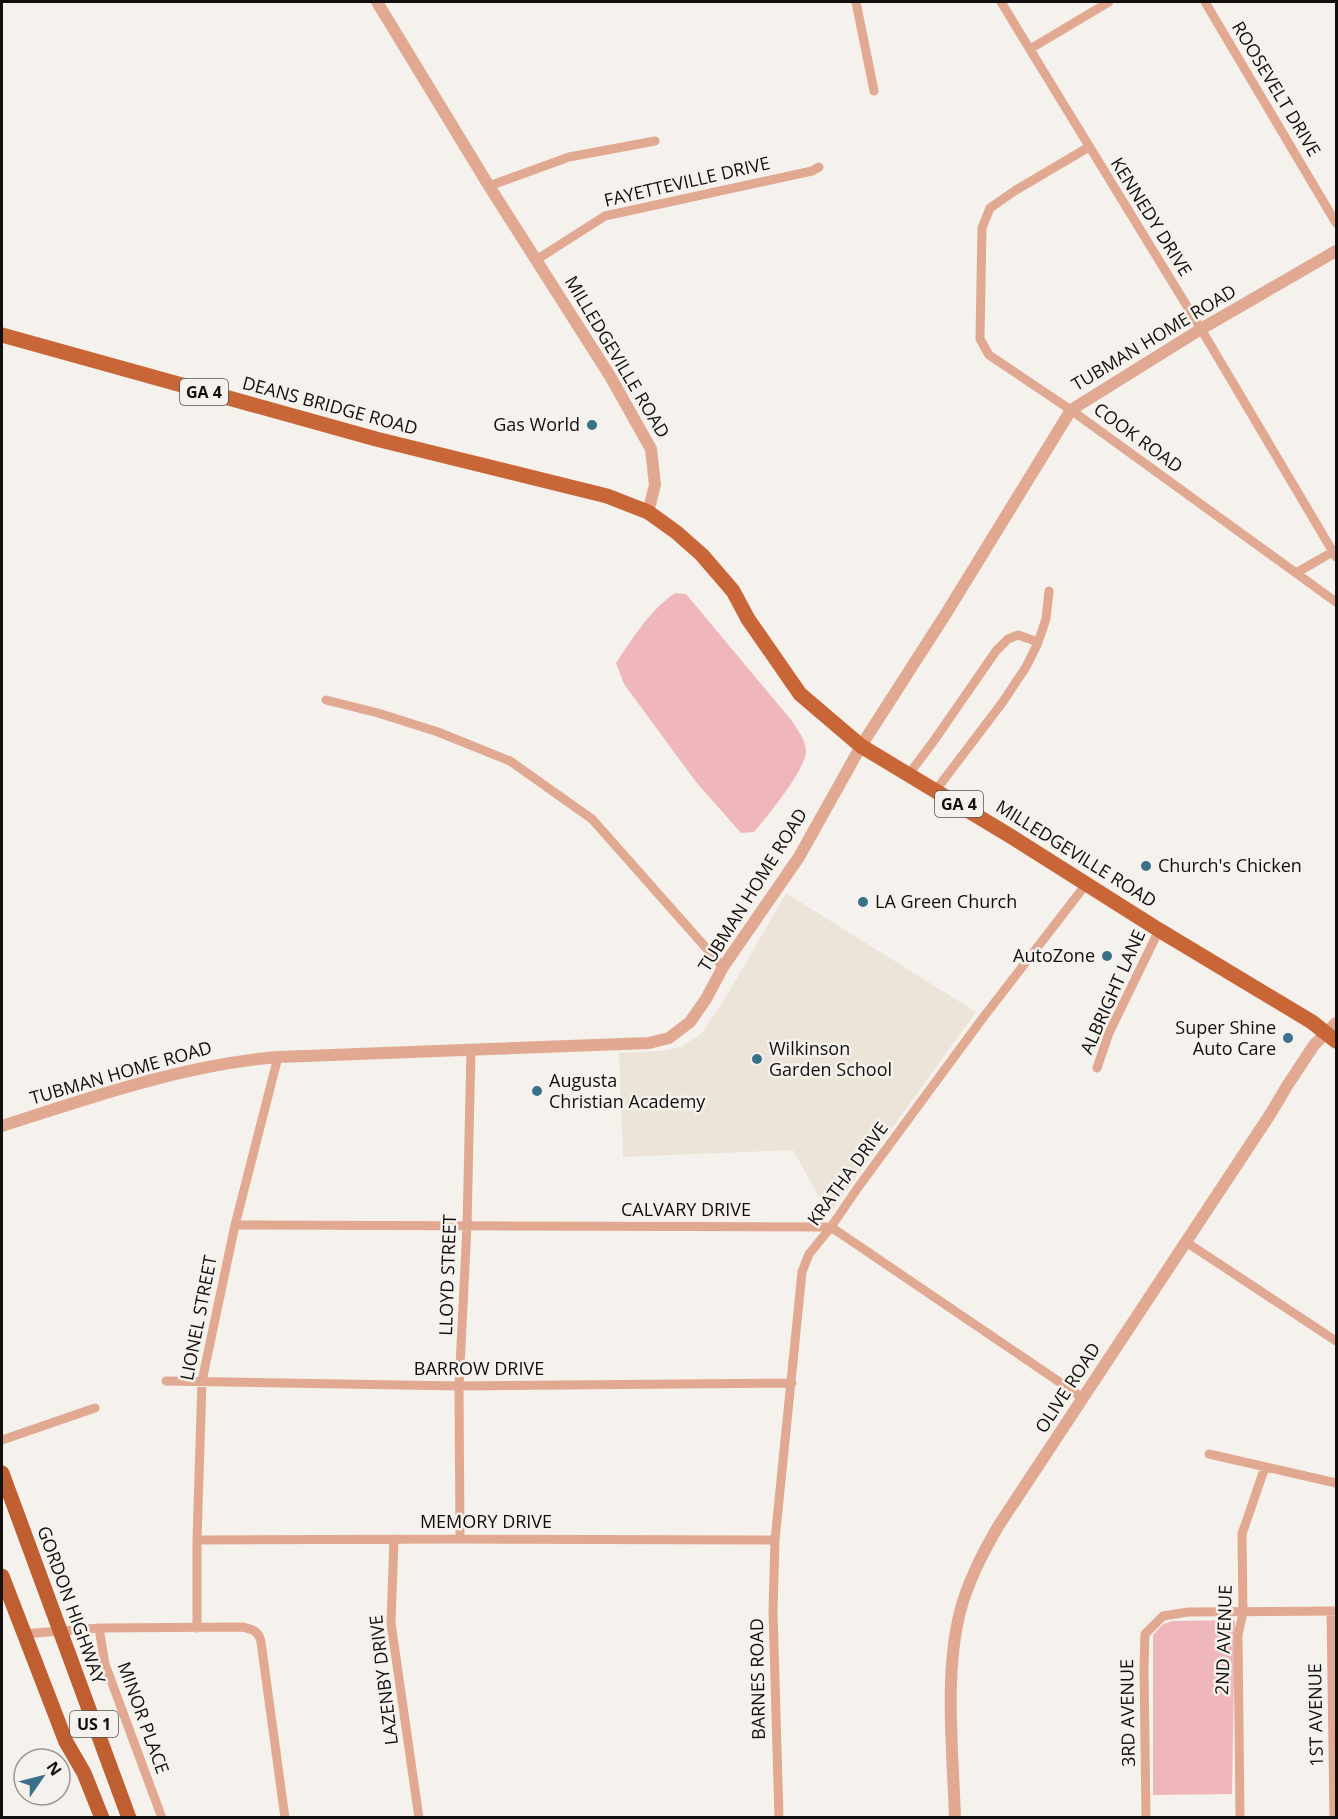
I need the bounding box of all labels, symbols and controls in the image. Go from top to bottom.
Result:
street label: ROOSEVELT DRIVE [1227,16,1327,161]
street label: FAYETTEVILLE DRIVE [601,150,772,212]
street label: KENNEDY DRIVE [1106,152,1198,280]
street label: MILLEDGEVILLE ROAD [560,271,676,442]
street label: TUBMAN HOME ROAD [1067,278,1240,396]
street label: DEANS BRIDGE ROAD [240,370,421,440]
road number: GA 4 [180,379,228,405]
street label: COOK ROAD [1089,397,1188,478]
place label: Gas World [493,412,580,436]
marker: Gas World [585,418,599,432]
road number: GA 4 [935,791,983,817]
street label: MILLEDGEVILLE ROAD [992,794,1161,912]
street label: TUBMAN HOME ROAD [692,803,812,976]
place label: Church's Chicken [1158,853,1302,877]
marker: Church's Chicken [1139,859,1153,873]
place label: LA Green Church [875,889,1017,913]
marker: LA Green Church [856,895,870,909]
street label: ALBRIGHT LANE [1074,926,1150,1058]
place label: AutoZone [1013,943,1095,967]
marker: AutoZone [1100,949,1114,963]
place label: Super Shine Auto Care [1175,1015,1276,1060]
marker: Super Shine Auto Care [1281,1031,1295,1045]
street label: TUBMAN HOME ROAD [27,1035,214,1110]
place label: Wilkinson Garden School [769,1036,892,1081]
marker: Wilkinson Garden School [750,1052,764,1066]
place label: Augusta Christian Academy [549,1068,706,1113]
marker: Augusta Christian Academy [530,1084,544,1098]
street label: KRATHA DRIVE [801,1117,893,1230]
street label: CALVARY DRIVE [621,1197,751,1221]
street label: LLOYD STREET [433,1214,461,1336]
street label: LIONEL STREET [174,1253,222,1382]
street label: OLIVE ROAD [1029,1338,1105,1437]
street label: BARROW DRIVE [414,1356,544,1380]
street label: MEMORY DRIVE [420,1509,552,1533]
street label: GORDON HIGHWAY [32,1522,112,1688]
street label: 2ND AVENUE [1209,1584,1237,1696]
street label: LAZENBY DRIVE [363,1614,403,1747]
street label: BARNES ROAD [744,1618,770,1740]
street label: MINOR PLACE [113,1658,175,1777]
street label: 3RD AVENUE [1114,1659,1140,1767]
street label: 1ST AVENUE [1302,1663,1328,1767]
road number: US 1 [70,1711,118,1737]
north arrow [12,1747,72,1807]
text: N [42,1757,67,1780]

